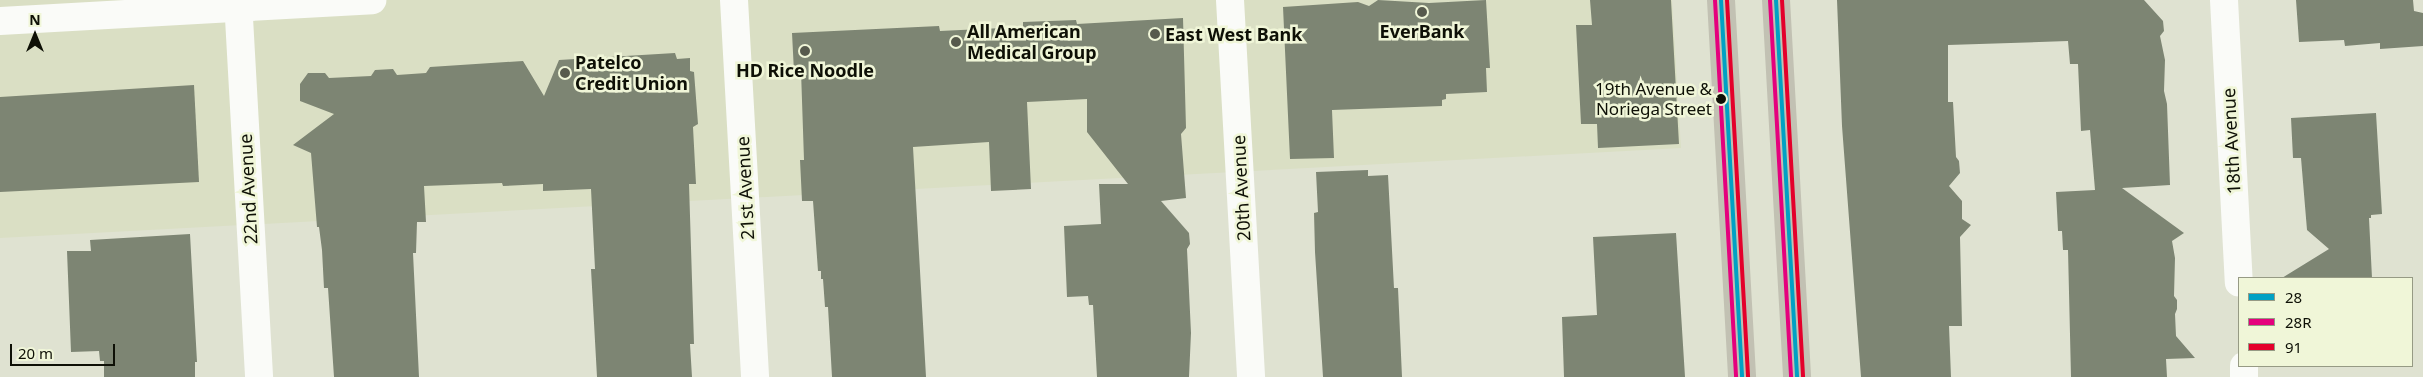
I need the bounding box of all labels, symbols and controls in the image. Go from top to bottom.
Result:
marker: EverBank [1416,6,1428,18]
north arrow [10,10,60,60]
text: N [29,10,41,29]
place label: EverBank [1380,20,1464,42]
place label: All American Medical Group [967,21,1097,64]
place label: East West Bank [1165,23,1302,45]
marker: East West Bank [1149,28,1161,40]
marker: All American Medical Group [949,35,963,49]
marker: HD Rice Noodle [799,45,811,57]
place label: Patelco Credit Union [575,52,688,94]
place label: HD Rice Noodle [736,59,874,81]
marker: Patelco Credit Union [559,67,571,79]
place label: 19th Avenue & Noriega Street [1595,79,1712,119]
street label: 18th Avenue [2217,87,2245,195]
marker: 19th Avenue & Noriega Street [1716,94,1726,104]
street label: 22nd Avenue [234,133,262,245]
street label: 20th Avenue [1227,134,1255,242]
street label: 21st Avenue [732,136,758,240]
legend [2238,277,2413,367]
text: 28 [2285,287,2302,307]
text: 28R [2285,312,2312,332]
scale bar [12,334,118,366]
text: 91 [2285,337,2302,357]
text: 20 m [18,343,53,363]

